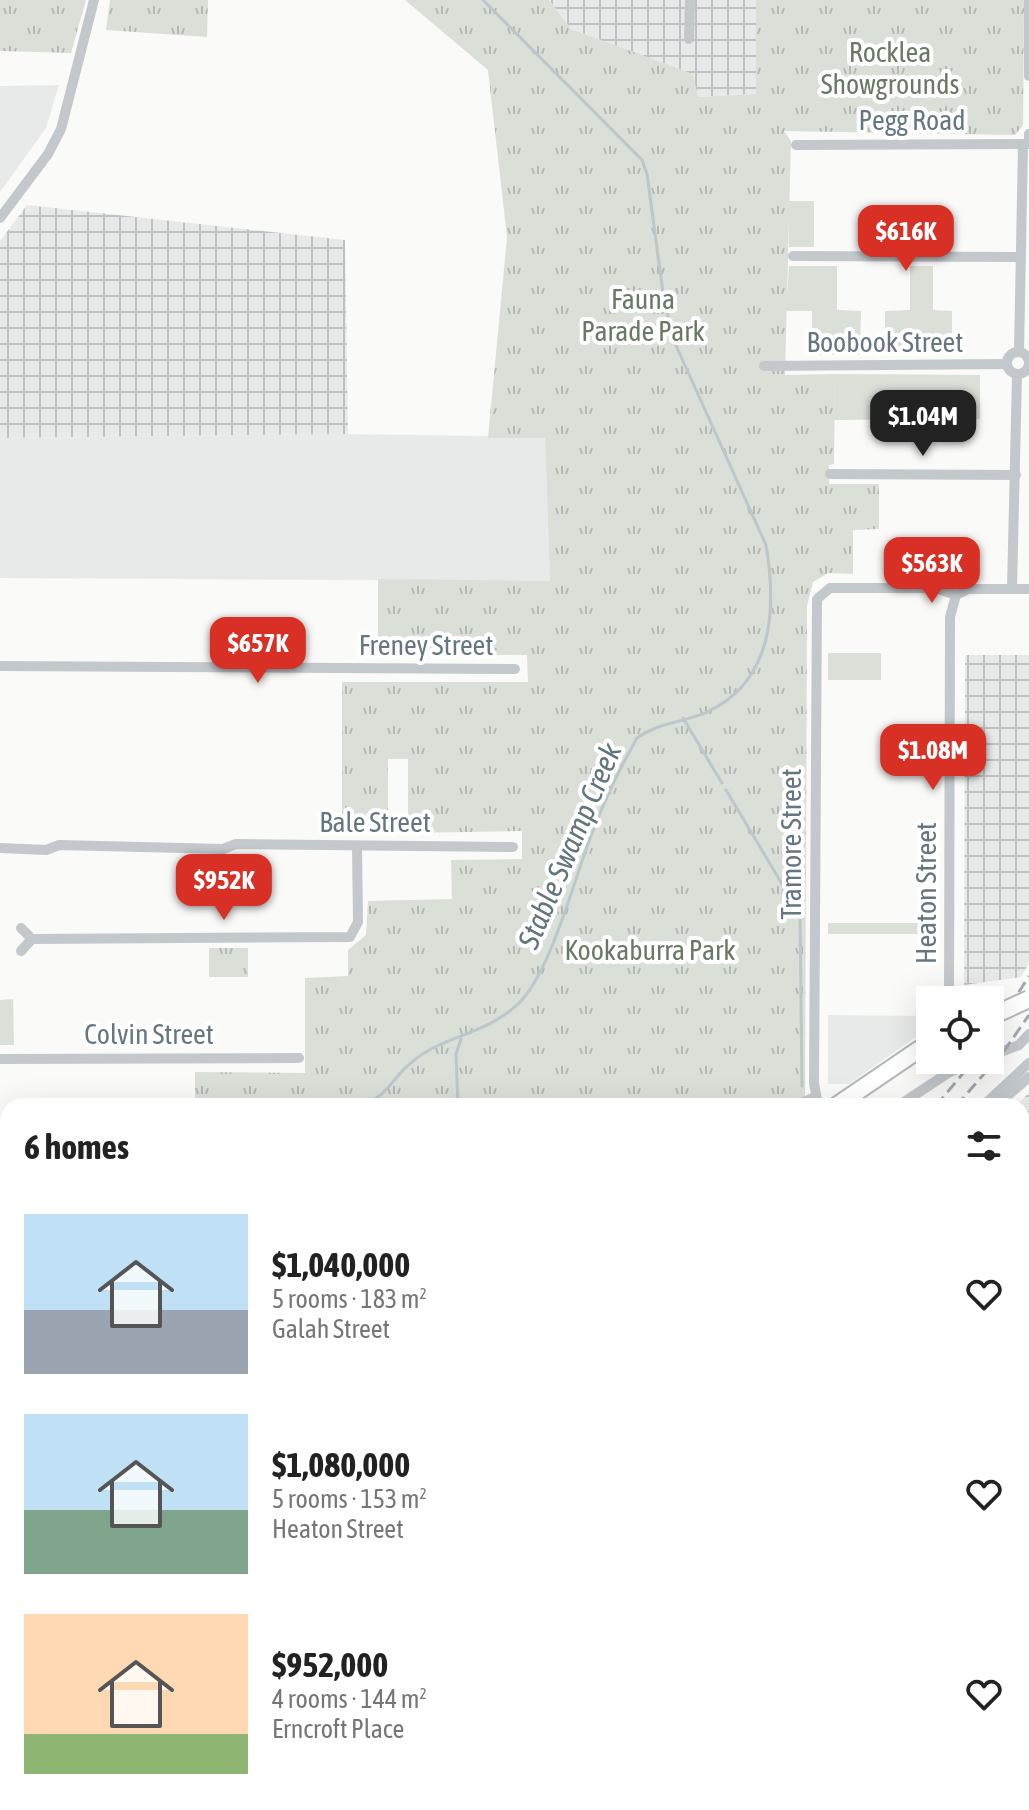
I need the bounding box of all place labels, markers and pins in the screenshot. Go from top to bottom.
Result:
pin: $616K [850,205,962,273]
pin: $1.04M [858,390,988,458]
pin: $563K [876,537,988,605]
pin: $657K [202,617,314,685]
pin: $1.08M [868,724,998,792]
pin: $952K [168,854,280,922]

